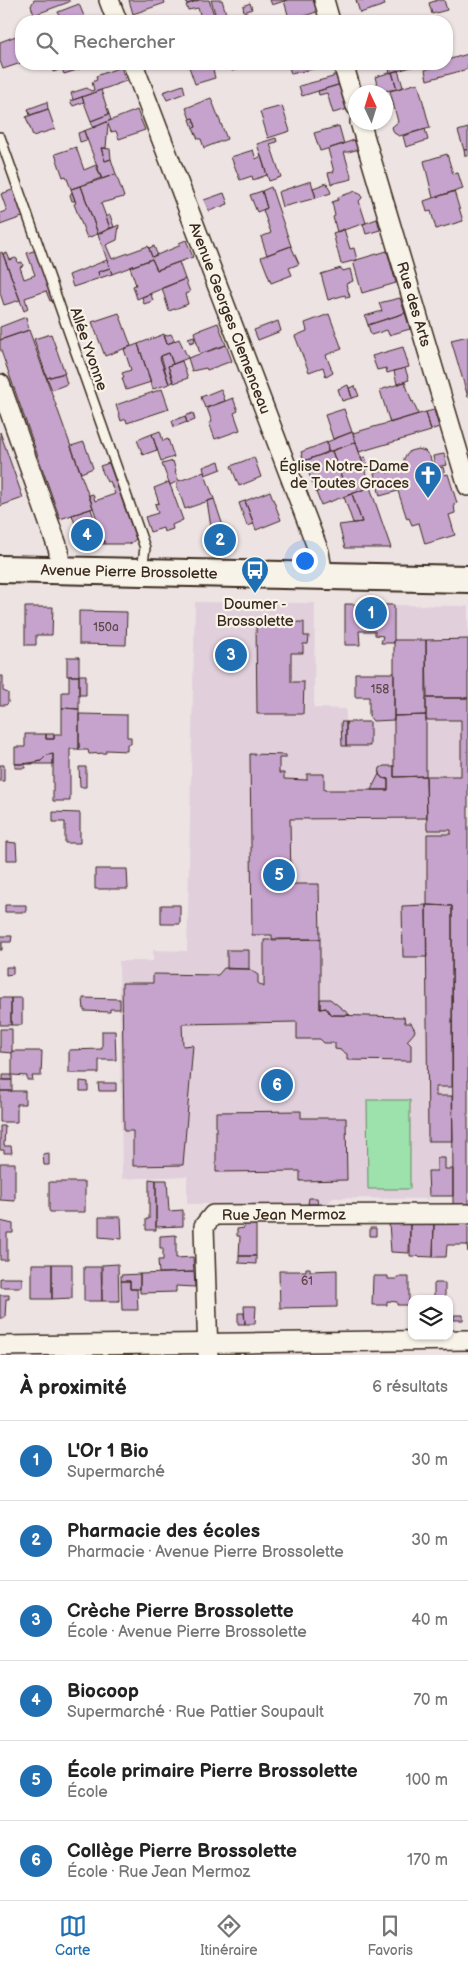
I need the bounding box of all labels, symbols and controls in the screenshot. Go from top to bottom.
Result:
search box [15,15,453,70]
icon: search [33,29,61,57]
text: Rechercher [73,31,175,54]
north arrow [348,85,393,130]
street label: Avenue Georges Clemenceau [184,220,275,417]
street label: Rue des Arts [392,260,435,350]
street label: Allée Yvonne [65,305,112,393]
place label: Église Notre-Dame de Toutes Graces [279,457,410,493]
church icon: Église Notre-Dame de Toutes Graces [413,460,443,499]
pin: 4 [71,516,103,554]
pin: 2 [204,521,236,559]
your location [292,548,318,574]
bus stop icon: Doumer - Brossolette [240,555,270,594]
street label: Avenue Pierre Brossolette [40,561,218,584]
pin: 1 [355,594,387,632]
place label: Doumer - Brossolette [216,595,294,631]
house number: 150a [93,620,119,635]
pin: 3 [215,636,247,674]
house number: 158 [371,682,389,697]
pin: 5 [263,856,295,894]
pin: 6 [261,1066,293,1104]
street label: Rue Jean Mermoz [222,1205,347,1225]
house number: 61 [301,1274,313,1289]
map controls [408,1295,453,1340]
button: layers [408,1295,453,1340]
text: À proximité [20,1375,127,1400]
text: 6 résultats [372,1378,448,1397]
text: L'Or 1 Bio [67,1440,149,1463]
text: 1 [33,1451,39,1470]
text: 30 m [411,1451,448,1470]
text: Supermarché [67,1463,165,1482]
text: Pharmacie des écoles [67,1520,260,1543]
text: 2 [31,1531,41,1550]
text: 30 m [411,1531,448,1550]
text: Pharmacie · Avenue Pierre Brossolette [67,1543,344,1562]
text: Crèche Pierre Brossolette [67,1600,294,1623]
text: 3 [31,1611,41,1630]
text: 40 m [411,1611,448,1630]
text: École · Avenue Pierre Brossolette [67,1623,307,1642]
text: Biocoop [67,1680,139,1703]
text: 4 [31,1691,41,1710]
text: 70 m [413,1691,448,1710]
text: Supermarché · Rue Pattier Soupault [67,1703,324,1722]
text: École primaire Pierre Brossolette [67,1760,358,1783]
text: 5 [31,1771,41,1790]
text: 100 m [405,1771,448,1790]
text: École [67,1783,108,1802]
text: Collège Pierre Brossolette [67,1840,297,1863]
text: 6 [31,1851,41,1870]
text: 170 m [407,1851,448,1870]
text: École · Rue Jean Mermoz [67,1863,250,1882]
tab: Carte [55,1912,90,1959]
tab: Itinéraire [200,1912,257,1959]
tab: Favoris [367,1912,413,1959]

